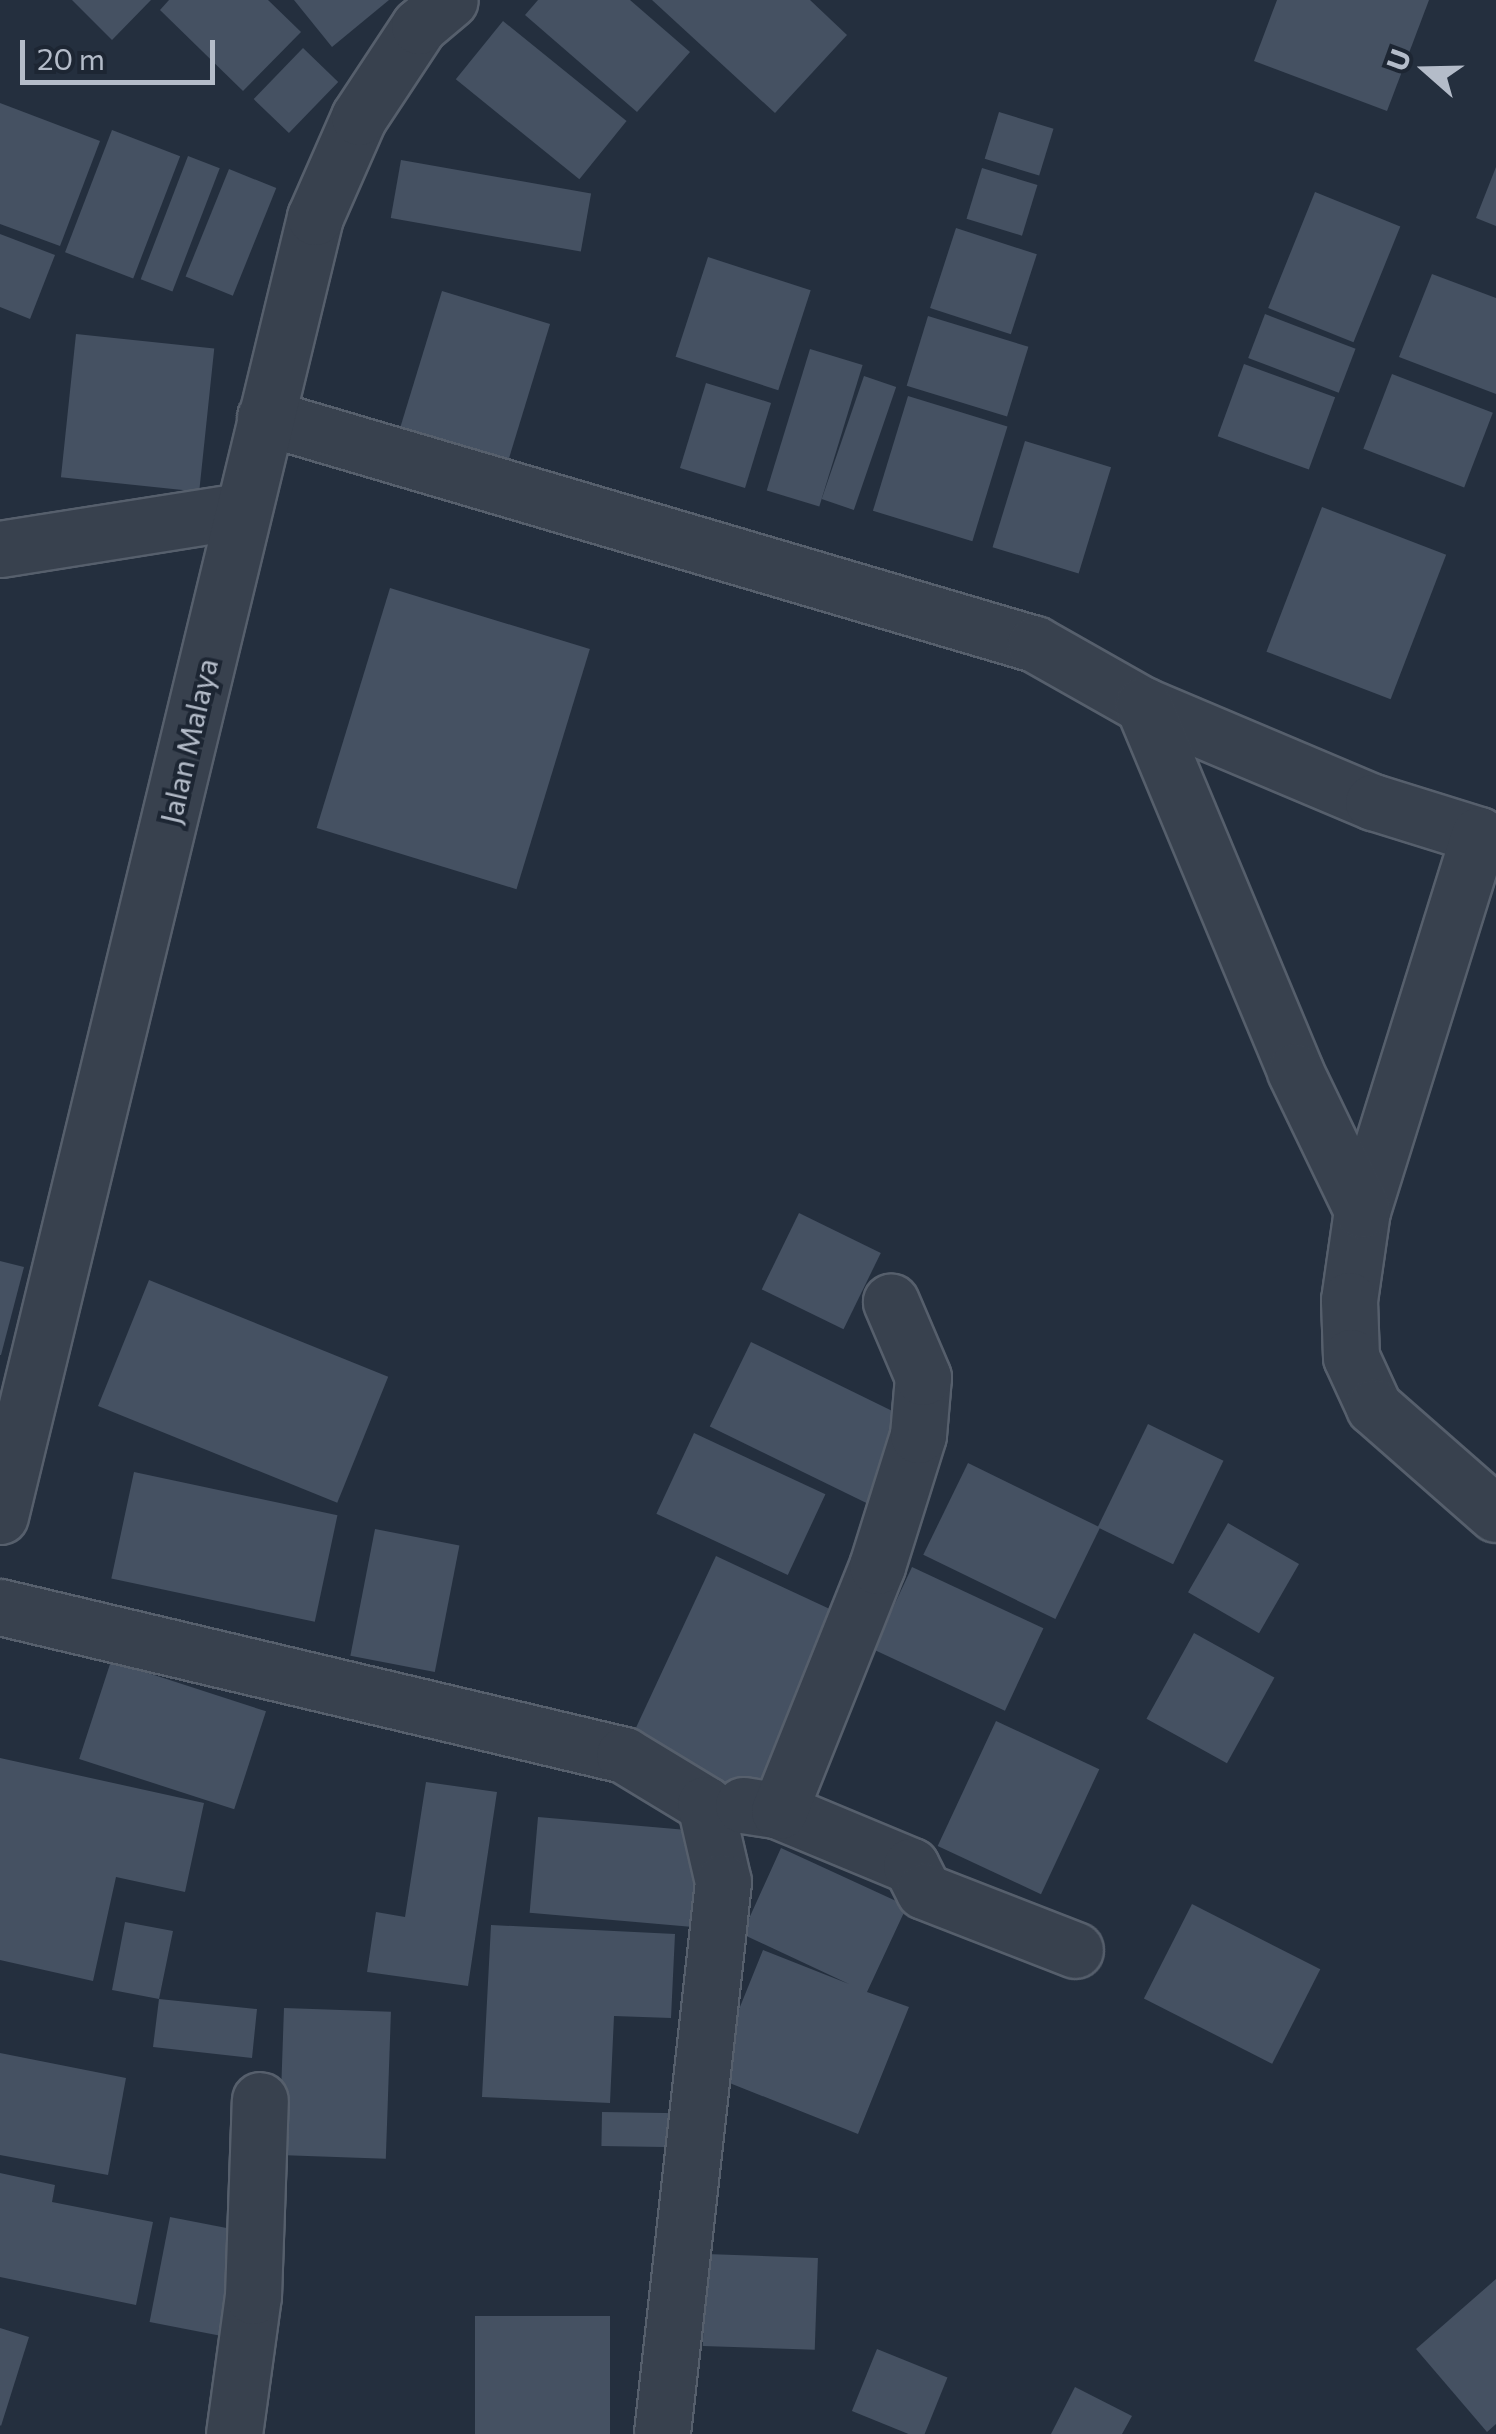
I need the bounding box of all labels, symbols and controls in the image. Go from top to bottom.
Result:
scale bar [25,20,220,82]
north arrow [1376,20,1476,120]
text: 20 m [37,39,105,76]
text: U [1378,44,1417,75]
street label: Jalan Malaya [151,655,225,827]

